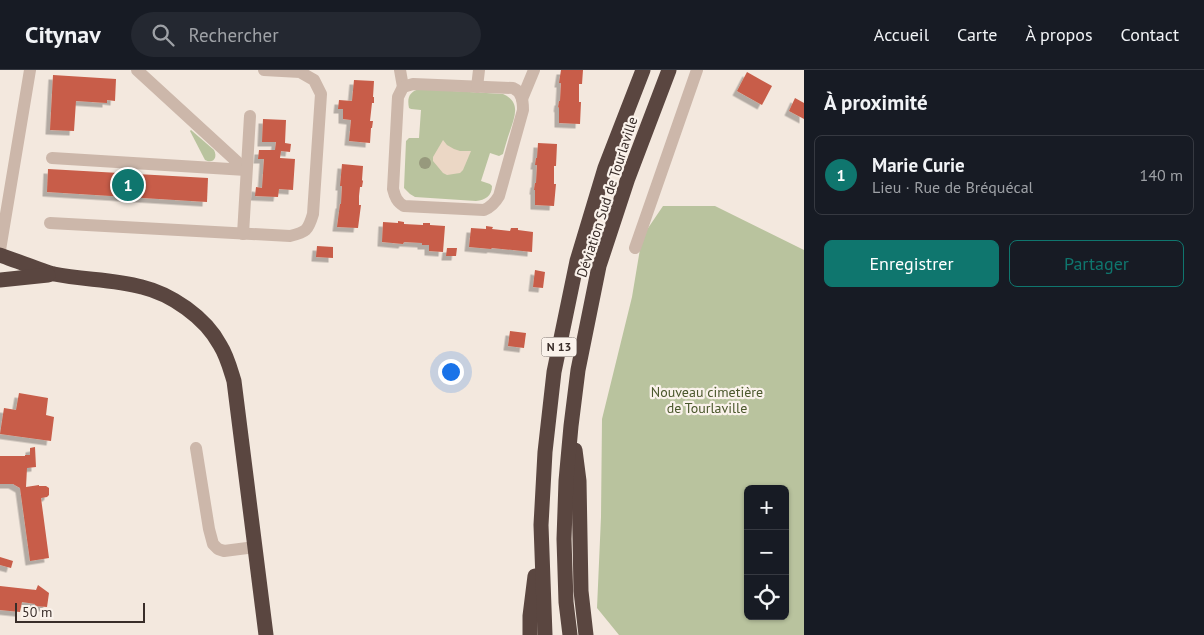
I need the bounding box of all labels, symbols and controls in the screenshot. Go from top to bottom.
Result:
search box [131,12,481,57]
text: Citynav [25,19,101,50]
icon: search [149,21,177,49]
text: Rechercher [189,23,279,47]
text: Accueil [874,23,929,46]
text: Carte [957,23,998,46]
text: À propos [1026,23,1093,46]
text: Contact [1121,23,1179,46]
text: À proximité [824,89,928,116]
street label: Déviation Sud de Tourlaville [573,115,641,279]
text: Marie Curie [872,153,965,177]
text: 1 [836,165,846,185]
text: 140 m [1140,165,1183,185]
pin: 1 [112,166,144,204]
text: Lieu · Rue de Bréquécal [872,177,1033,197]
button: Enregistrer [824,240,999,287]
button: Partager [1009,240,1184,287]
road number: N 13 [542,338,576,356]
your location [438,359,464,385]
park label: Nouveau cimetière de Tourlaville [651,383,763,417]
map controls [744,485,789,620]
button: + [744,485,789,530]
button: − [744,530,789,575]
button: locate [744,575,789,620]
scale bar [15,600,145,623]
text: 50 m [22,603,52,621]

